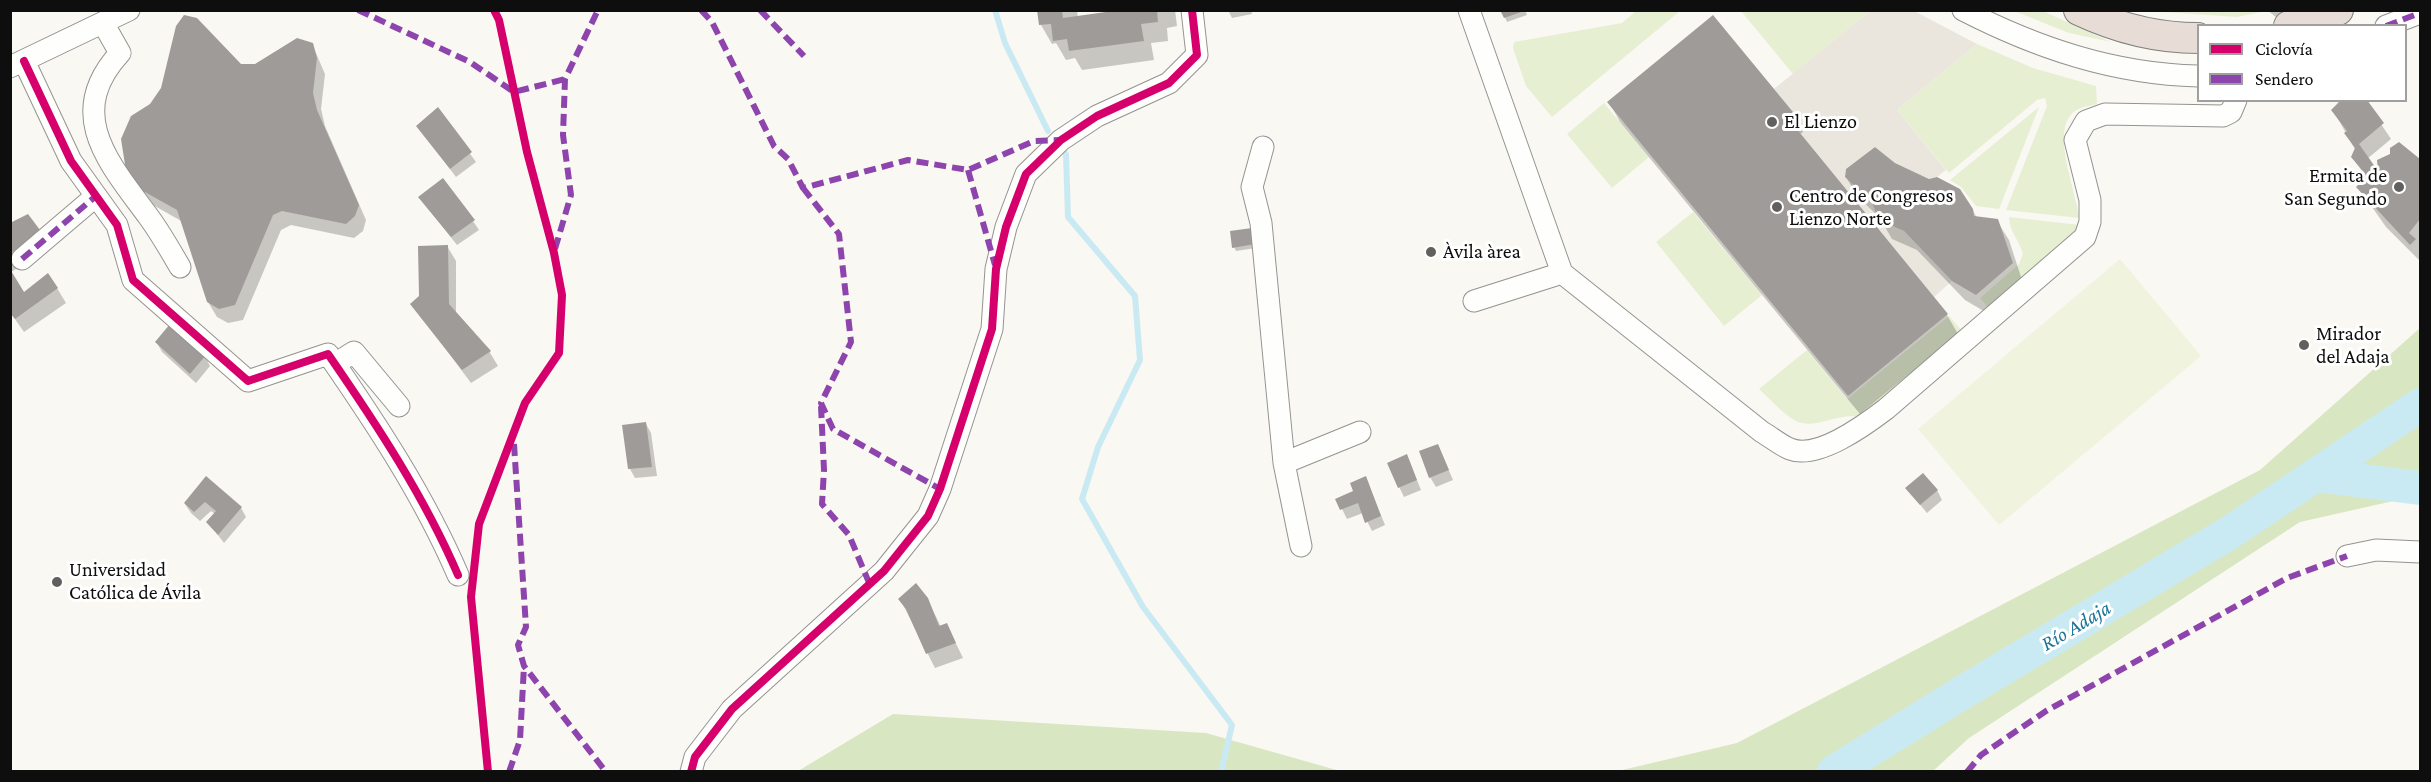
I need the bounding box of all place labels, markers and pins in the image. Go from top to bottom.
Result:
place label: El Lienzo [1784,110,1857,134]
marker: El Lienzo [1765,115,1779,129]
place label: Ermita de San Segundo [2284,164,2387,211]
marker: Ermita de San Segundo [2392,180,2406,194]
place label: Centro de Congresos Lienzo Norte [1789,184,1953,231]
marker: Centro de Congresos Lienzo Norte [1770,200,1784,214]
place label: Àvila àrea [1443,240,1521,264]
marker: Àvila àrea [1424,245,1438,259]
place label: Mirador del Adaja [2316,322,2390,369]
marker: Mirador del Adaja [2297,338,2311,352]
place label: Universidad Católica de Ávila [69,558,201,605]
marker: Universidad Católica de Ávila [50,575,64,589]

